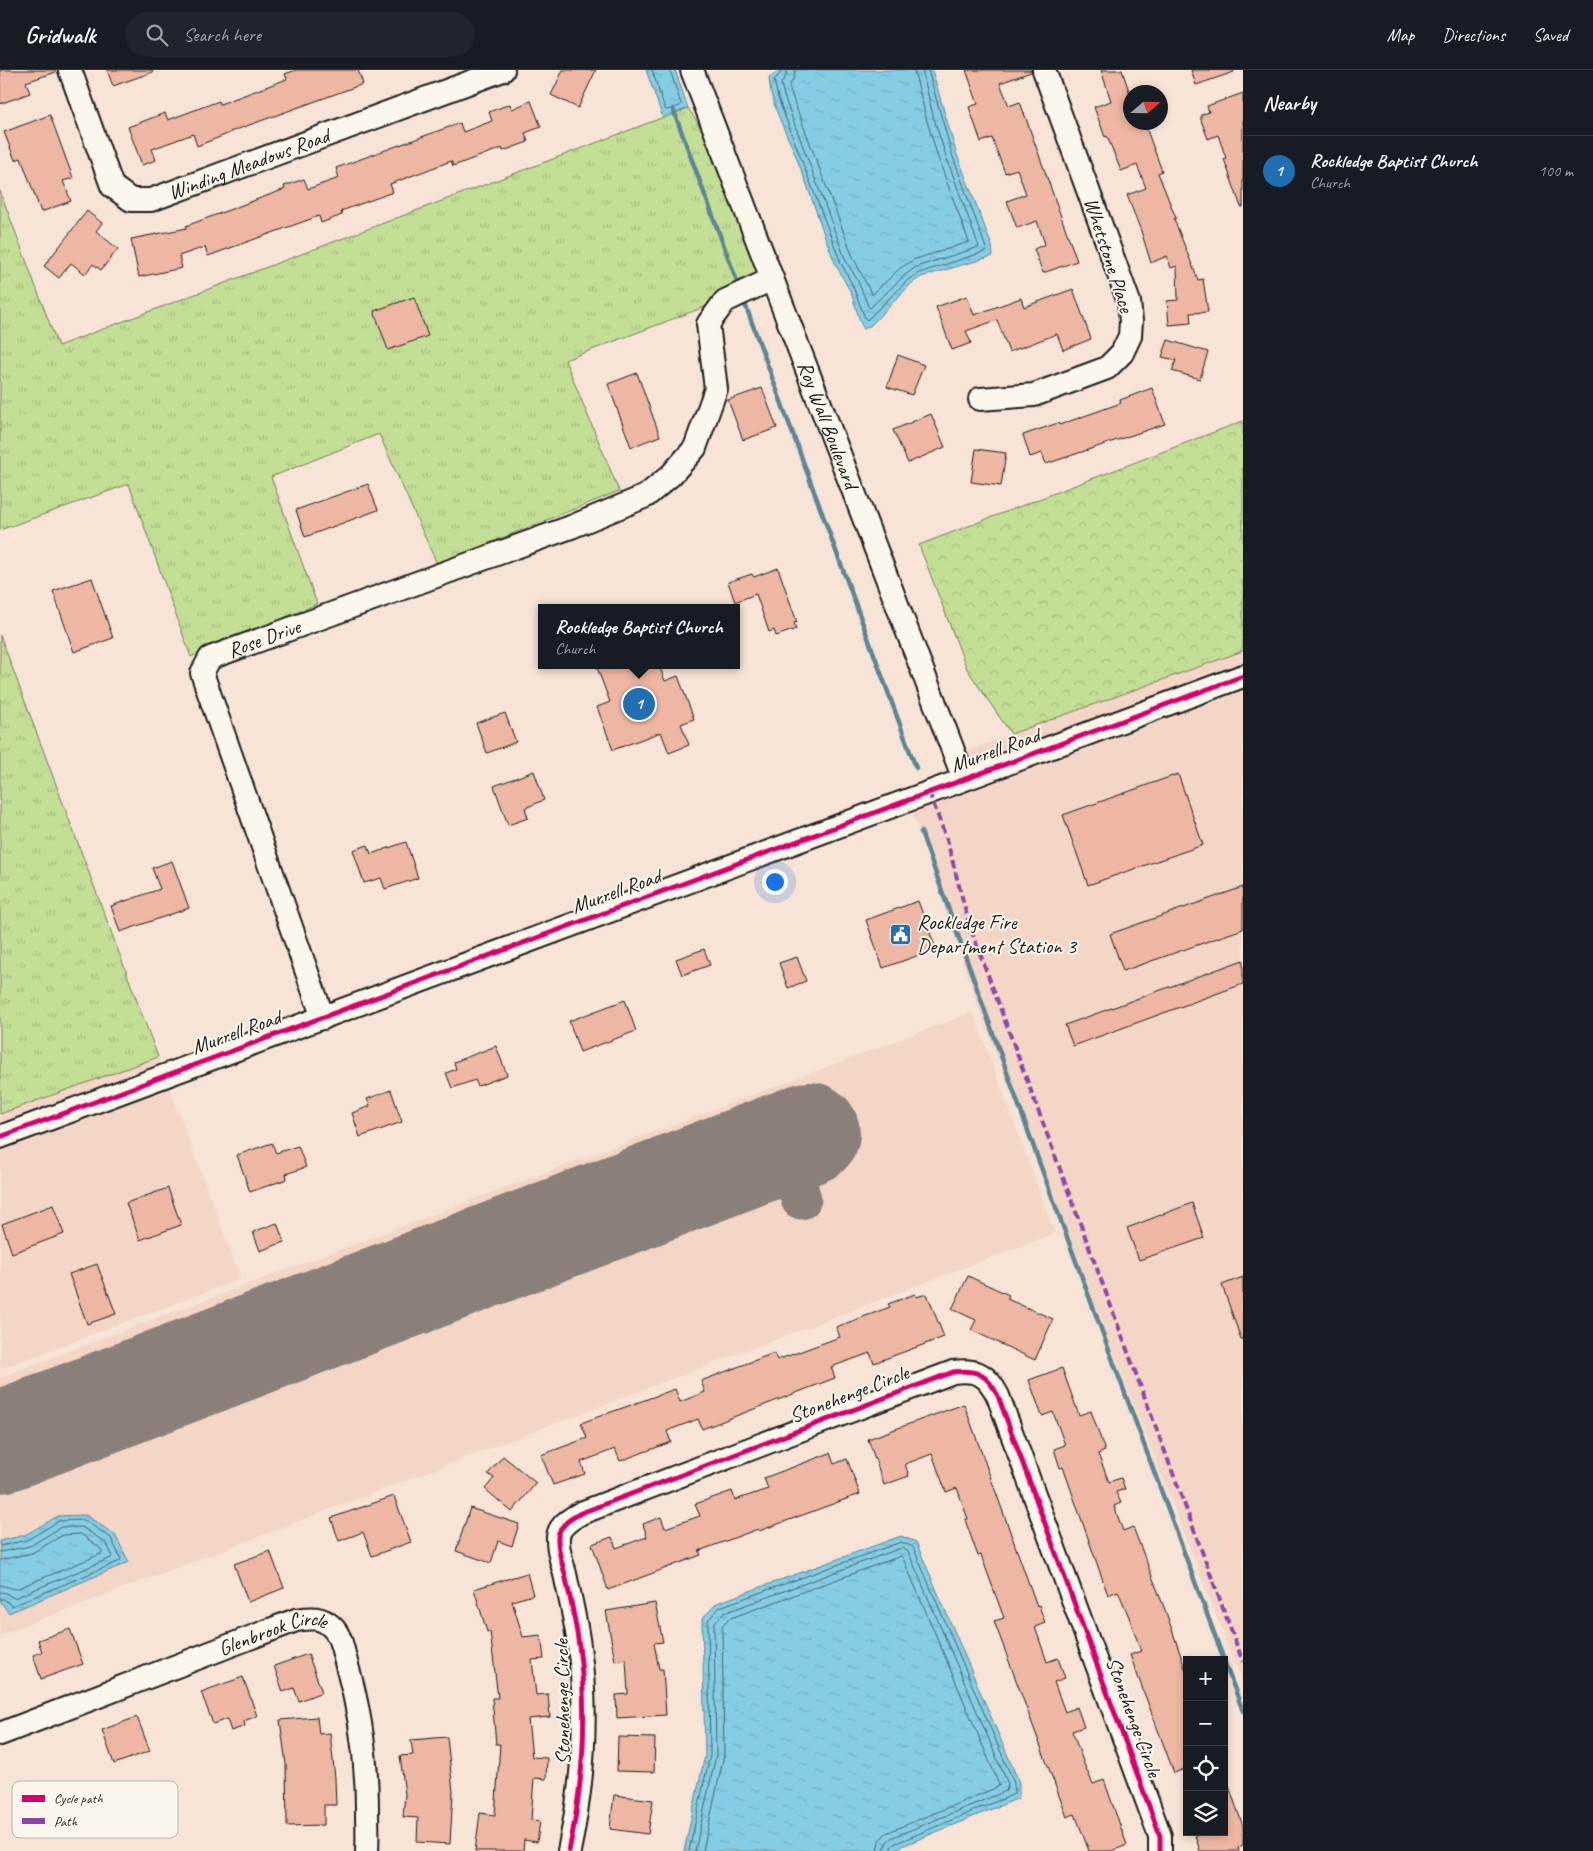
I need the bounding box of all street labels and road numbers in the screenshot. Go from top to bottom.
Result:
street label: Winding Meadows Road [165,121,336,205]
street label: Whetstone Place [1078,194,1140,317]
street label: Roy Wall Boulevard [792,357,866,496]
street label: Rose Drive [224,613,306,663]
street label: Murrell Road [947,721,1047,778]
street label: Murrell Road [568,862,668,919]
street label: Murrell Road [188,1003,288,1060]
street label: Stonehenge Circle [786,1359,913,1429]
street label: Glenbrook Circle [215,1605,334,1662]
street label: Stonehenge Circle [548,1638,576,1765]
street label: Stonehenge Circle [1100,1654,1168,1782]

